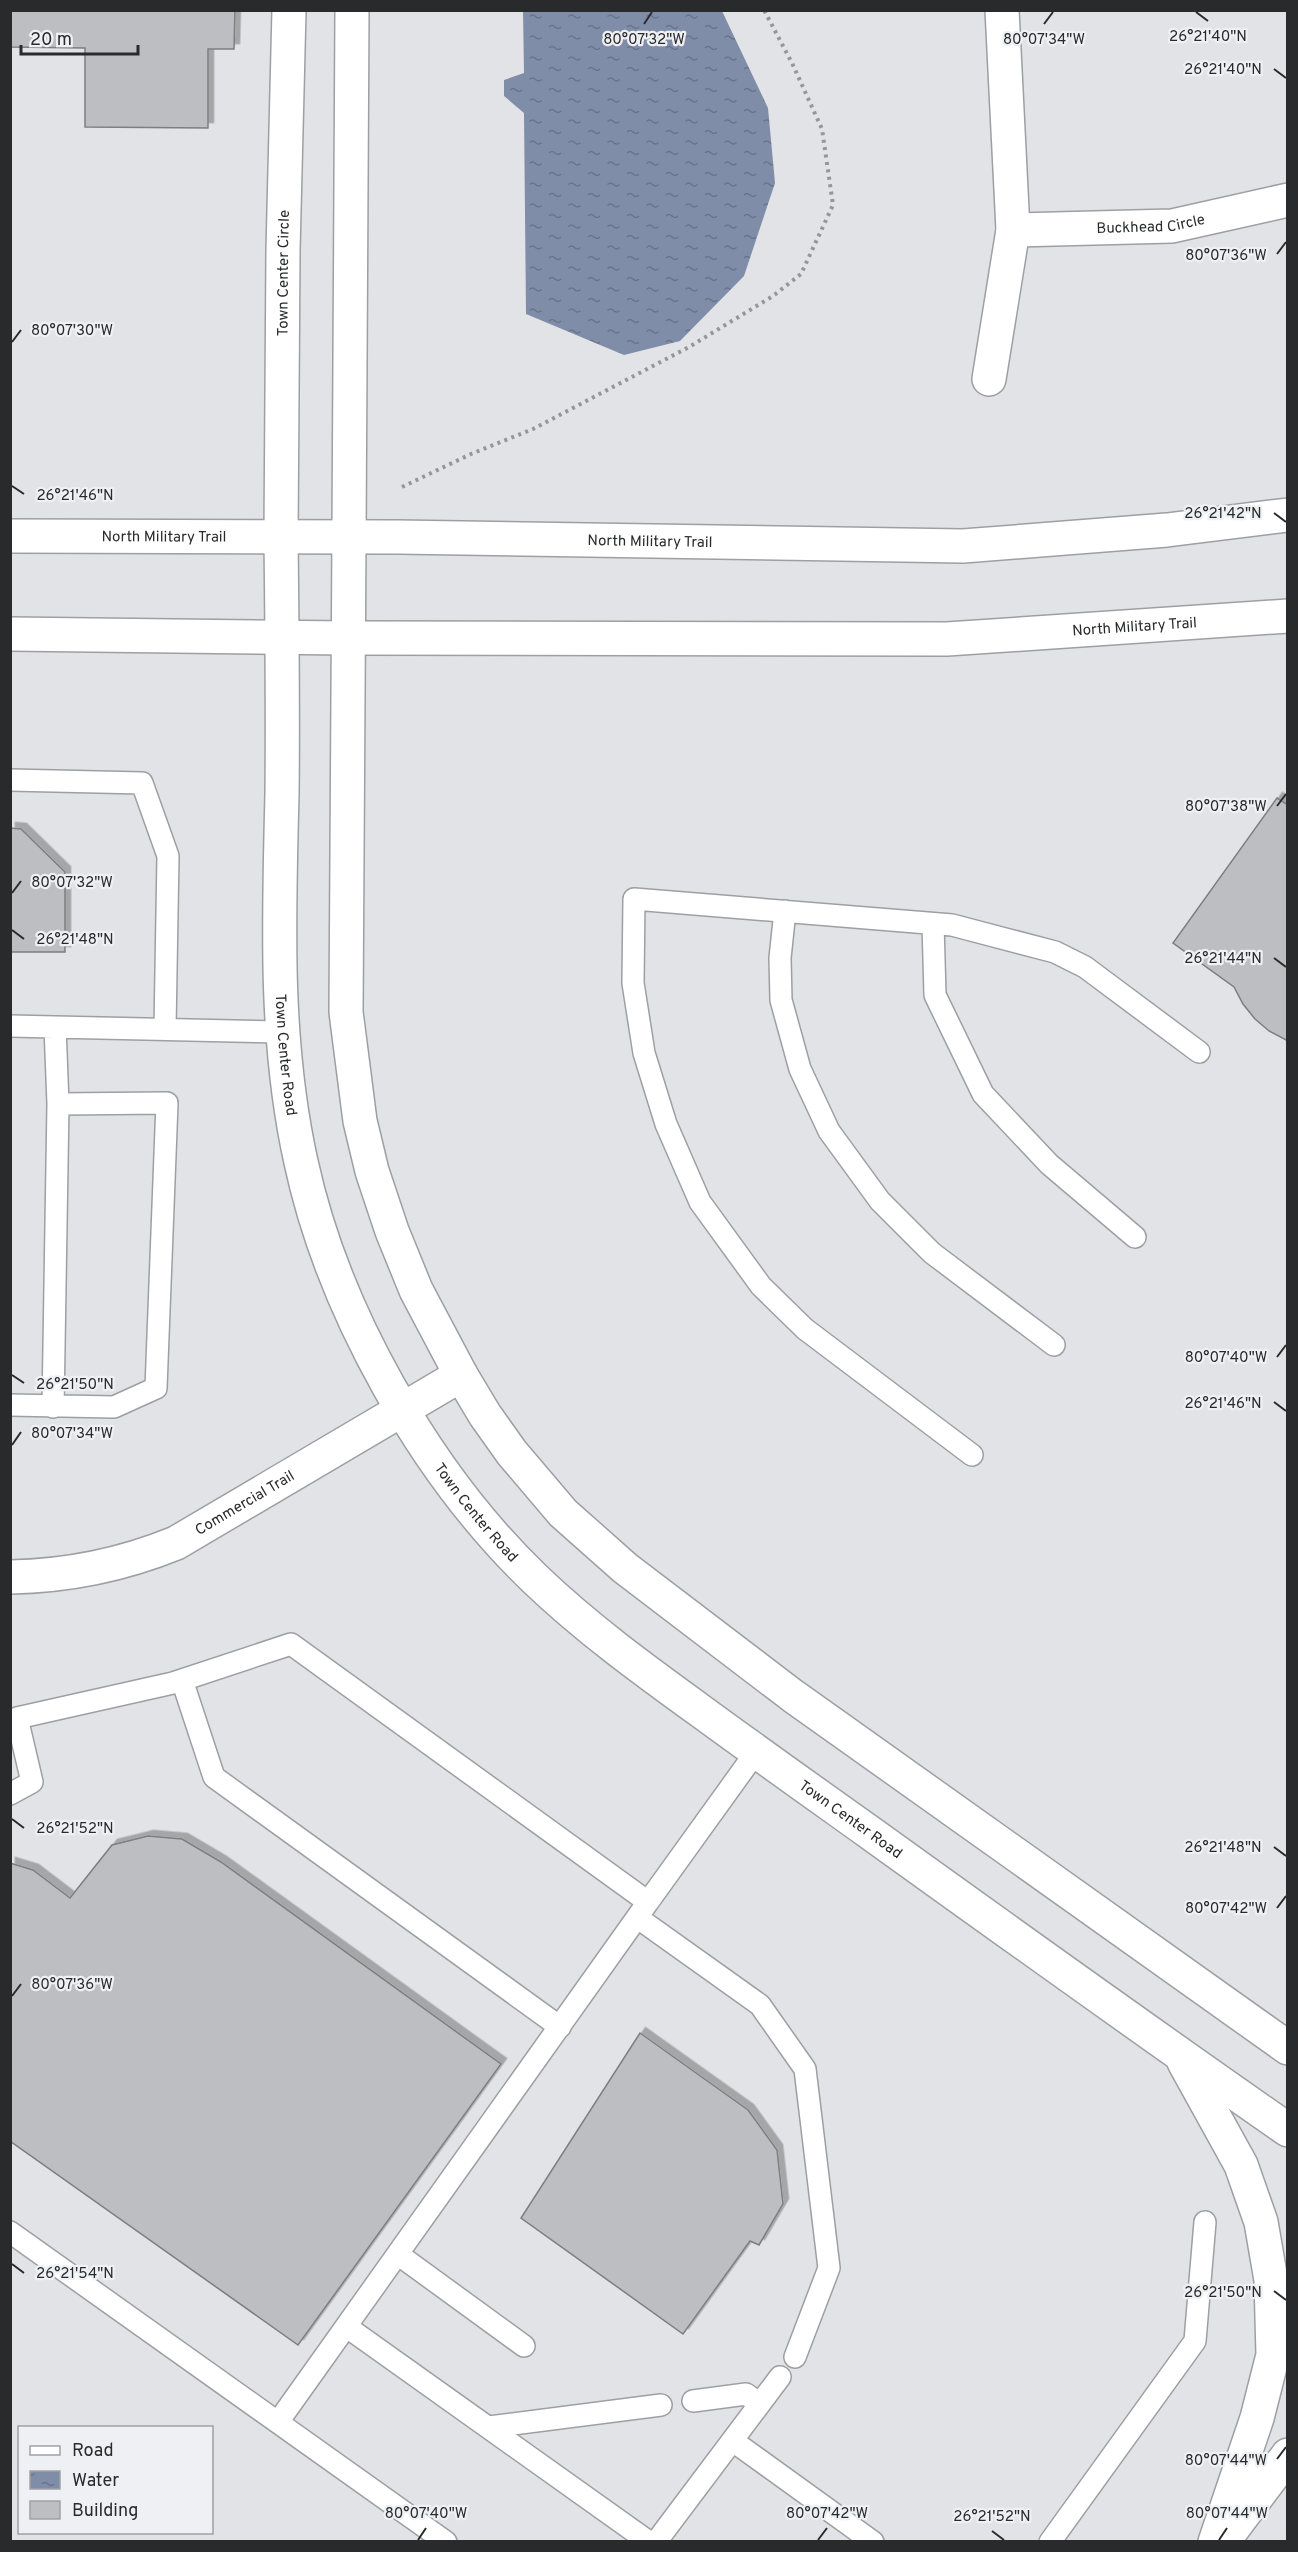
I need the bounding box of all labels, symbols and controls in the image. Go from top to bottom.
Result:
scale bar [21,18,138,56]
text: 26°21'40"N [1169,28,1247,47]
text: 20 m [30,29,72,52]
text: 80°07'32"W [603,31,685,50]
text: 80°07'34"W [1003,31,1085,50]
text: 26°21'40"N [1184,61,1262,80]
street label: Town Center Circle [274,210,295,336]
street label: Buckhead Circle [1096,211,1207,239]
text: 80°07'36"W [1185,247,1267,266]
text: 80°07'30"W [31,322,113,341]
text: 26°21'46"N [36,487,114,506]
text: 26°21'42"N [1184,505,1262,524]
street label: North Military Trail [101,528,227,548]
street label: North Military Trail [587,532,713,553]
street label: North Military Trail [1072,614,1198,642]
text: 80°07'38"W [1185,798,1267,817]
text: 80°07'32"W [31,874,113,893]
text: 26°21'48"N [36,931,114,950]
text: 26°21'44"N [1184,950,1262,969]
street label: Town Center Road [270,993,300,1117]
text: 80°07'40"W [1185,1349,1267,1368]
text: 26°21'50"N [36,1376,114,1395]
text: 26°21'46"N [1184,1395,1262,1414]
text: 80°07'34"W [31,1425,113,1444]
street label: Town Center Road [429,1460,521,1567]
street label: Commercial Trail [192,1467,299,1541]
street label: Town Center Road [795,1777,905,1864]
text: 26°21'52"N [36,1820,114,1839]
text: 26°21'48"N [1184,1839,1262,1858]
text: 80°07'42"W [1185,1900,1267,1919]
text: 80°07'36"W [31,1976,113,1995]
text: 26°21'54"N [36,2265,114,2284]
text: 26°21'50"N [1184,2284,1262,2303]
legend [18,2426,213,2534]
text: Road [72,2440,114,2463]
text: 80°07'44"W [1185,2452,1267,2471]
text: Water [72,2470,119,2493]
text: Building [72,2500,138,2523]
text: 80°07'40"W [385,2505,467,2524]
text: 80°07'42"W [786,2505,868,2524]
text: 80°07'44"W [1186,2505,1268,2524]
text: 26°21'52"N [953,2508,1031,2527]

